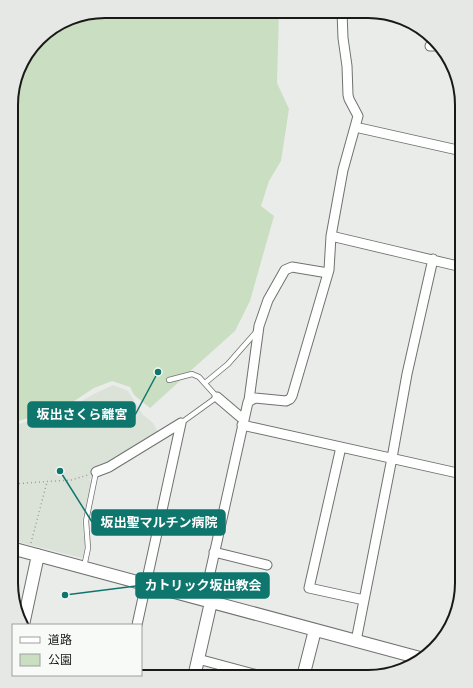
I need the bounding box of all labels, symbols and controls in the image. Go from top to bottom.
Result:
callout: 坂出さくら離宮 [28,402,135,427]
text: 坂出さくら離宮 [36,407,128,422]
callout: 坂出聖マルチン病院 [92,510,225,535]
text: 坂出聖マルチン病院 [100,515,218,530]
callout: カトリック坂出教会 [136,573,269,598]
text: カトリック坂出教会 [144,578,262,593]
legend [12,624,142,676]
text: 道路 [48,633,72,647]
text: 公園 [48,653,72,667]

